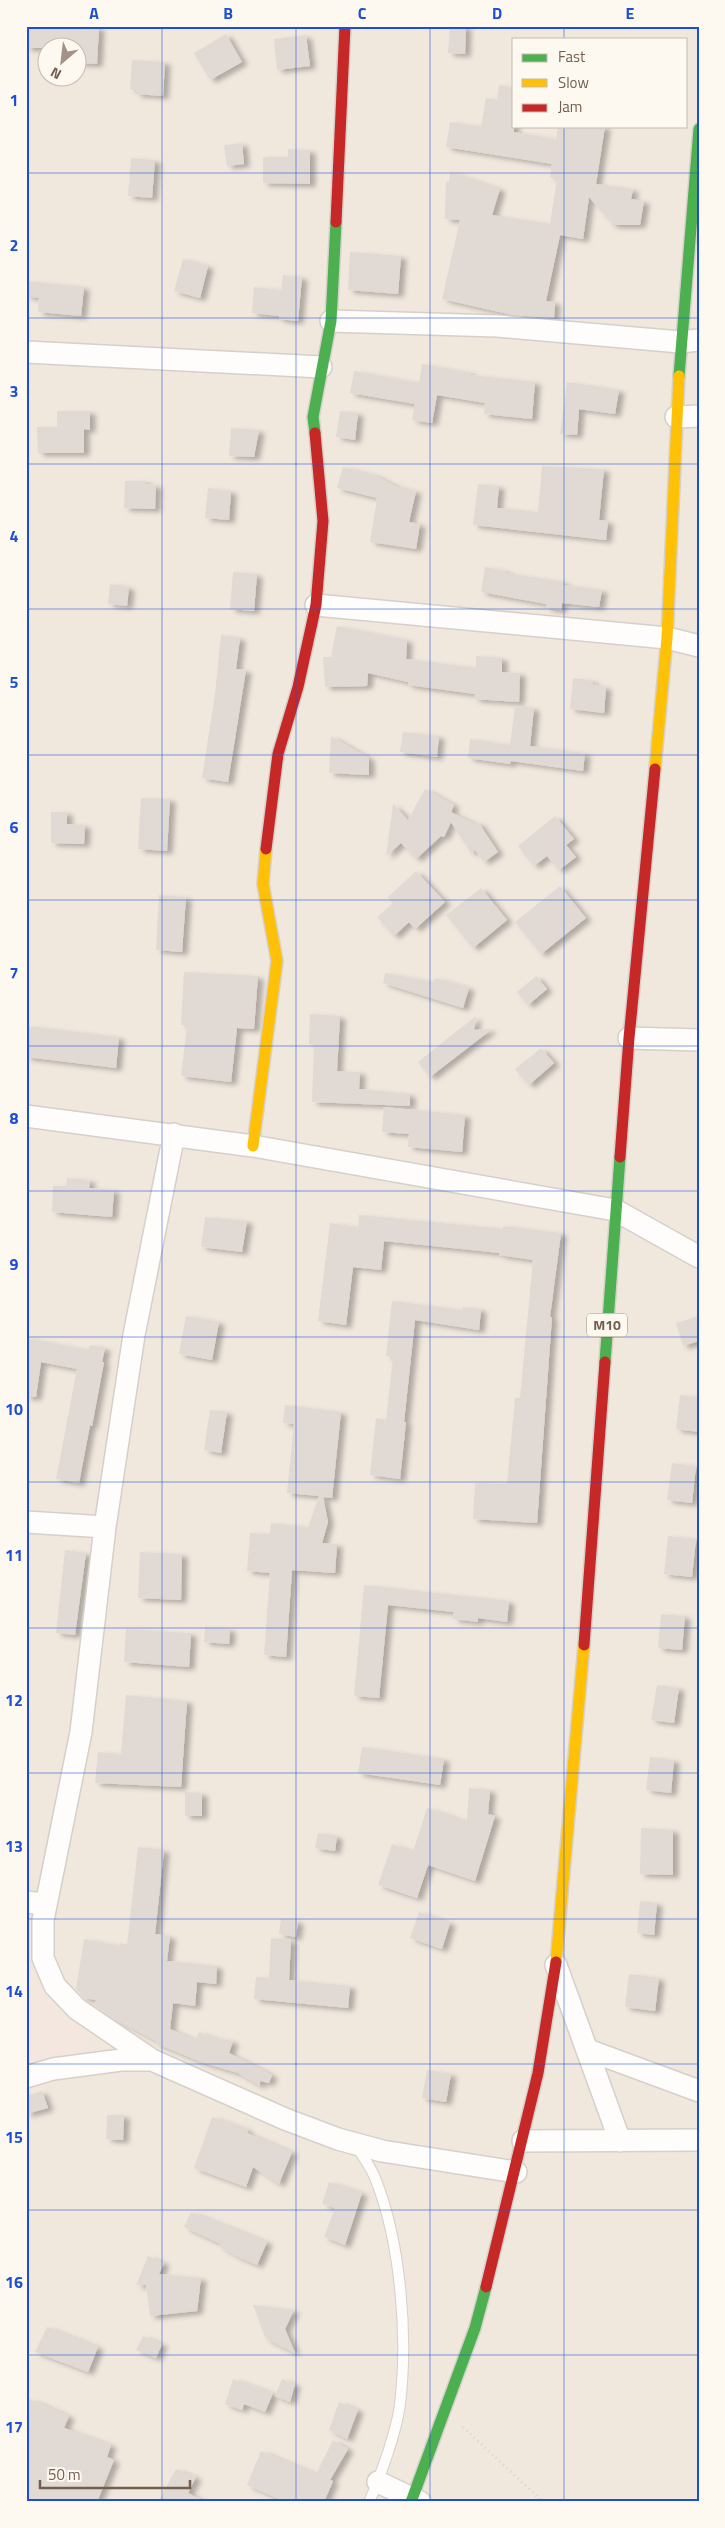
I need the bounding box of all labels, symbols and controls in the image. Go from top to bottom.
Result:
text: A [89,1,99,25]
text: B [223,1,233,25]
text: C [358,1,367,25]
text: D [492,1,502,25]
text: E [626,1,635,25]
north arrow [38,38,88,88]
legend [512,38,688,128]
text: Fast [558,45,586,68]
text: N [46,62,65,85]
text: Slow [558,71,589,94]
text: 1 [10,88,18,112]
text: Jam [558,95,582,118]
text: 2 [10,233,18,257]
text: 3 [10,379,18,403]
text: 4 [10,524,19,548]
text: 5 [10,670,19,694]
text: 6 [10,815,19,839]
text: 7 [10,961,18,985]
text: 8 [10,1106,19,1130]
text: 9 [10,1252,19,1276]
road number: M10 [587,1314,627,1336]
text: 10 [5,1397,23,1421]
text: 11 [5,1543,23,1567]
text: 12 [5,1688,23,1712]
text: 13 [5,1834,23,1858]
text: 14 [5,1979,23,2003]
text: 15 [5,2125,23,2149]
text: 16 [5,2270,23,2294]
text: 17 [5,2415,23,2439]
scale bar [40,2458,190,2490]
text: 50 m [48,2463,81,2486]

